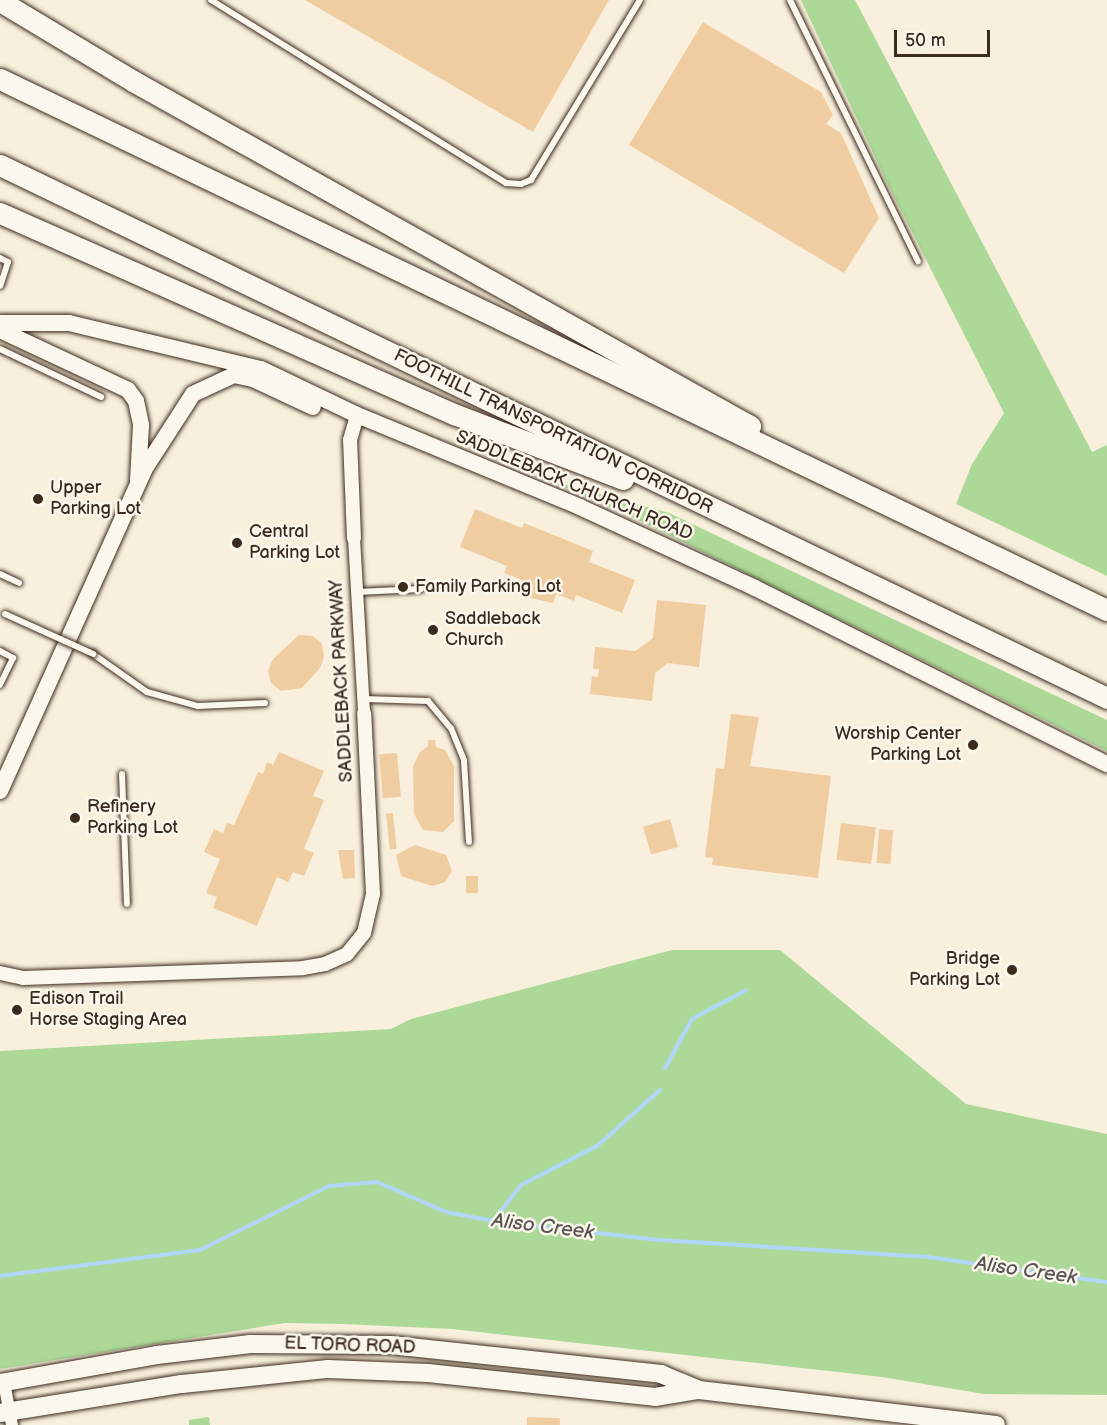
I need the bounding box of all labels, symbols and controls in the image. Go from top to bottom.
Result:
scale bar [897,18,993,56]
text: 50 m [905,30,946,51]
street label: FOOTHILL TRANSPORTATION CORRIDOR [390,345,716,519]
street label: SADDLEBACK CHURCH ROAD [452,426,696,546]
place label: Upper Parking Lot [50,478,141,520]
marker: Upper Parking Lot [31,492,45,506]
place label: Central Parking Lot [249,522,340,564]
marker: Central Parking Lot [230,536,244,550]
place label: Family Parking Lot [415,576,563,598]
street label: SADDLEBACK PARKWAY [326,579,358,783]
marker: Family Parking Lot [396,580,410,594]
place label: Saddleback Church [445,609,540,652]
marker: Saddleback Church [426,623,440,637]
place label: Worship Center Parking Lot [835,724,961,766]
marker: Worship Center Parking Lot [966,738,980,752]
place label: Refinery Parking Lot [87,797,178,840]
marker: Refinery Parking Lot [68,811,82,825]
place label: Bridge Parking Lot [909,949,1000,992]
marker: Bridge Parking Lot [1005,963,1019,977]
place label: Edison Trail Horse Staging Area [29,989,187,1032]
marker: Edison Trail Horse Staging Area [10,1003,24,1017]
water label: Aliso Creek [491,1209,595,1245]
water label: Aliso Creek [973,1252,1079,1290]
street label: EL TORO ROAD [284,1333,416,1359]

